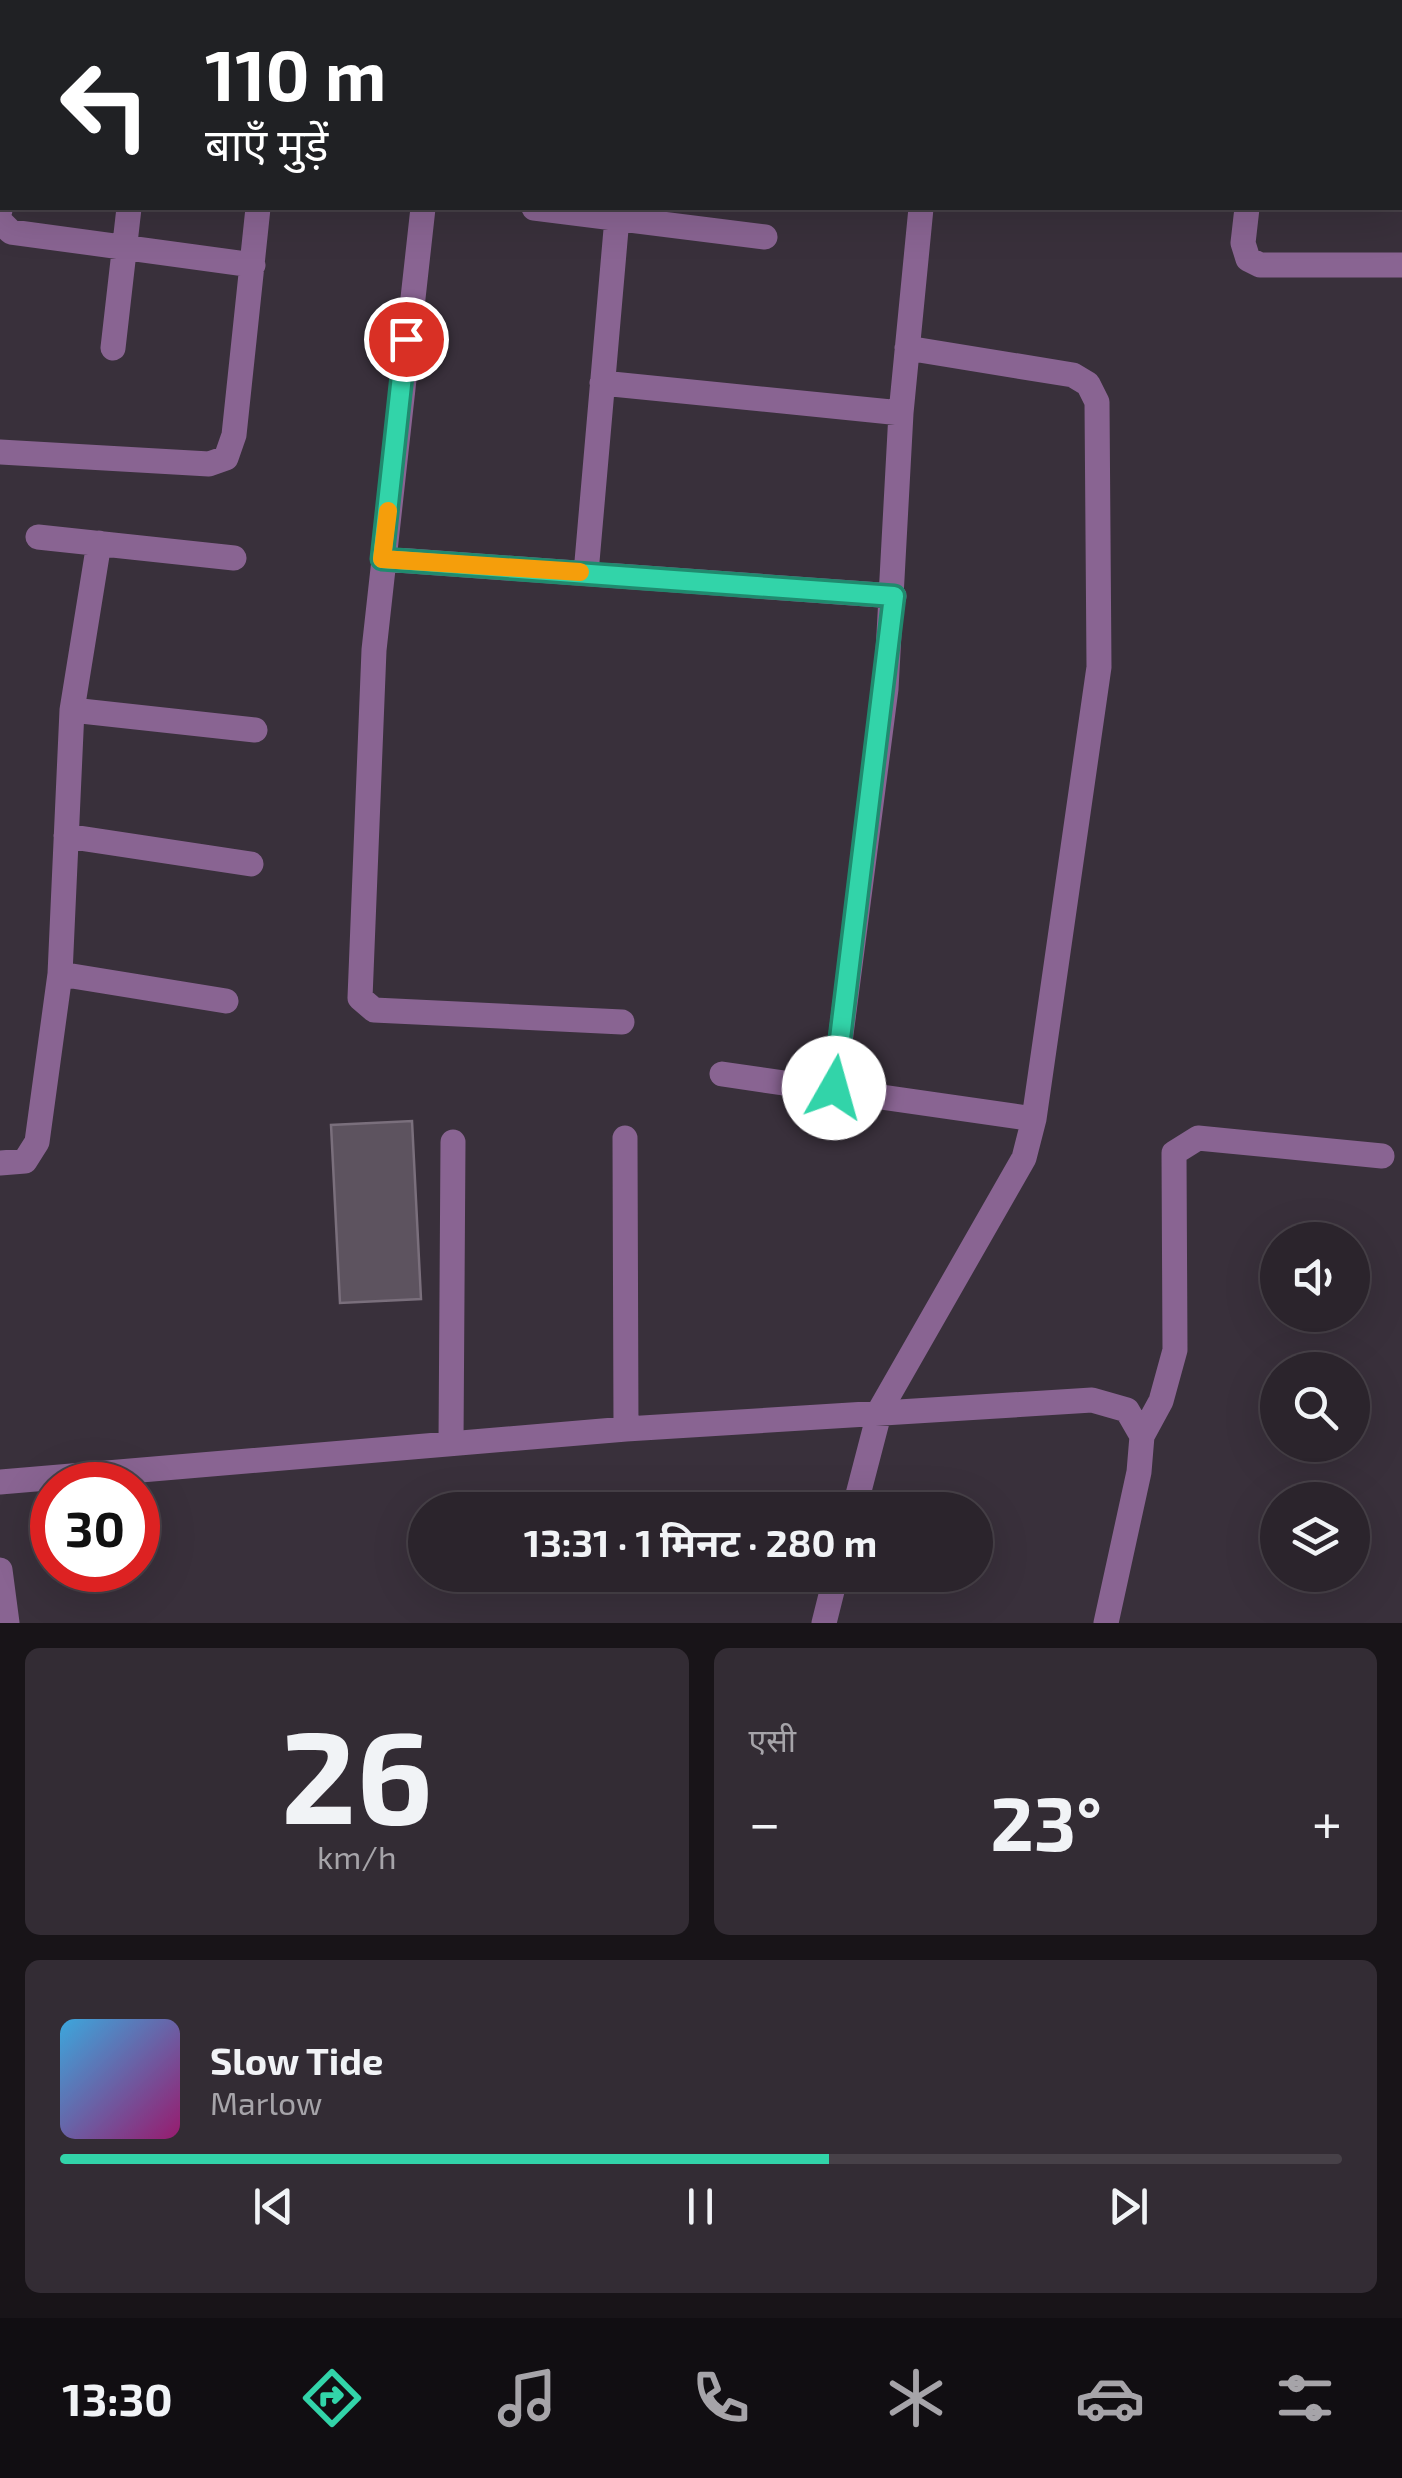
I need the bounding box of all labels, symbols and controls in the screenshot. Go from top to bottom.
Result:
text: 110 m [205,31,386,115]
icon: left [40,40,170,170]
text: बाएँ मुड़ें [205,116,328,170]
pin [364,297,449,382]
icon: arrive [379,312,434,367]
position arrow [782,1036,886,1140]
map controls [1260,1222,1370,1592]
button: sound [1260,1222,1370,1332]
button: search [1260,1352,1370,1462]
speed limit sign: 30 [30,1462,160,1592]
button: layers [1260,1482,1370,1592]
text: 13:31 · 1 मिनट · 280 m [524,1519,877,1565]
text: 26 [281,1694,433,1850]
text: एसी [749,1720,796,1758]
text: 23° [990,1776,1102,1866]
text: − [749,1788,781,1854]
text: + [1312,1788,1342,1854]
text: km/h [317,1837,396,1875]
text: Slow Tide [210,2037,383,2083]
text: Marlow [210,2083,322,2121]
icon: previous [246,2179,301,2234]
icon: pause [673,2179,728,2234]
icon: next [1101,2179,1156,2234]
icon: directions [297,2363,367,2433]
icon: music [492,2363,562,2433]
icon: phone [686,2363,756,2433]
icon: climate [881,2363,951,2433]
icon: car [1075,2363,1145,2433]
icon: filters [1270,2363,1340,2433]
text: 13:30 [62,2371,173,2425]

